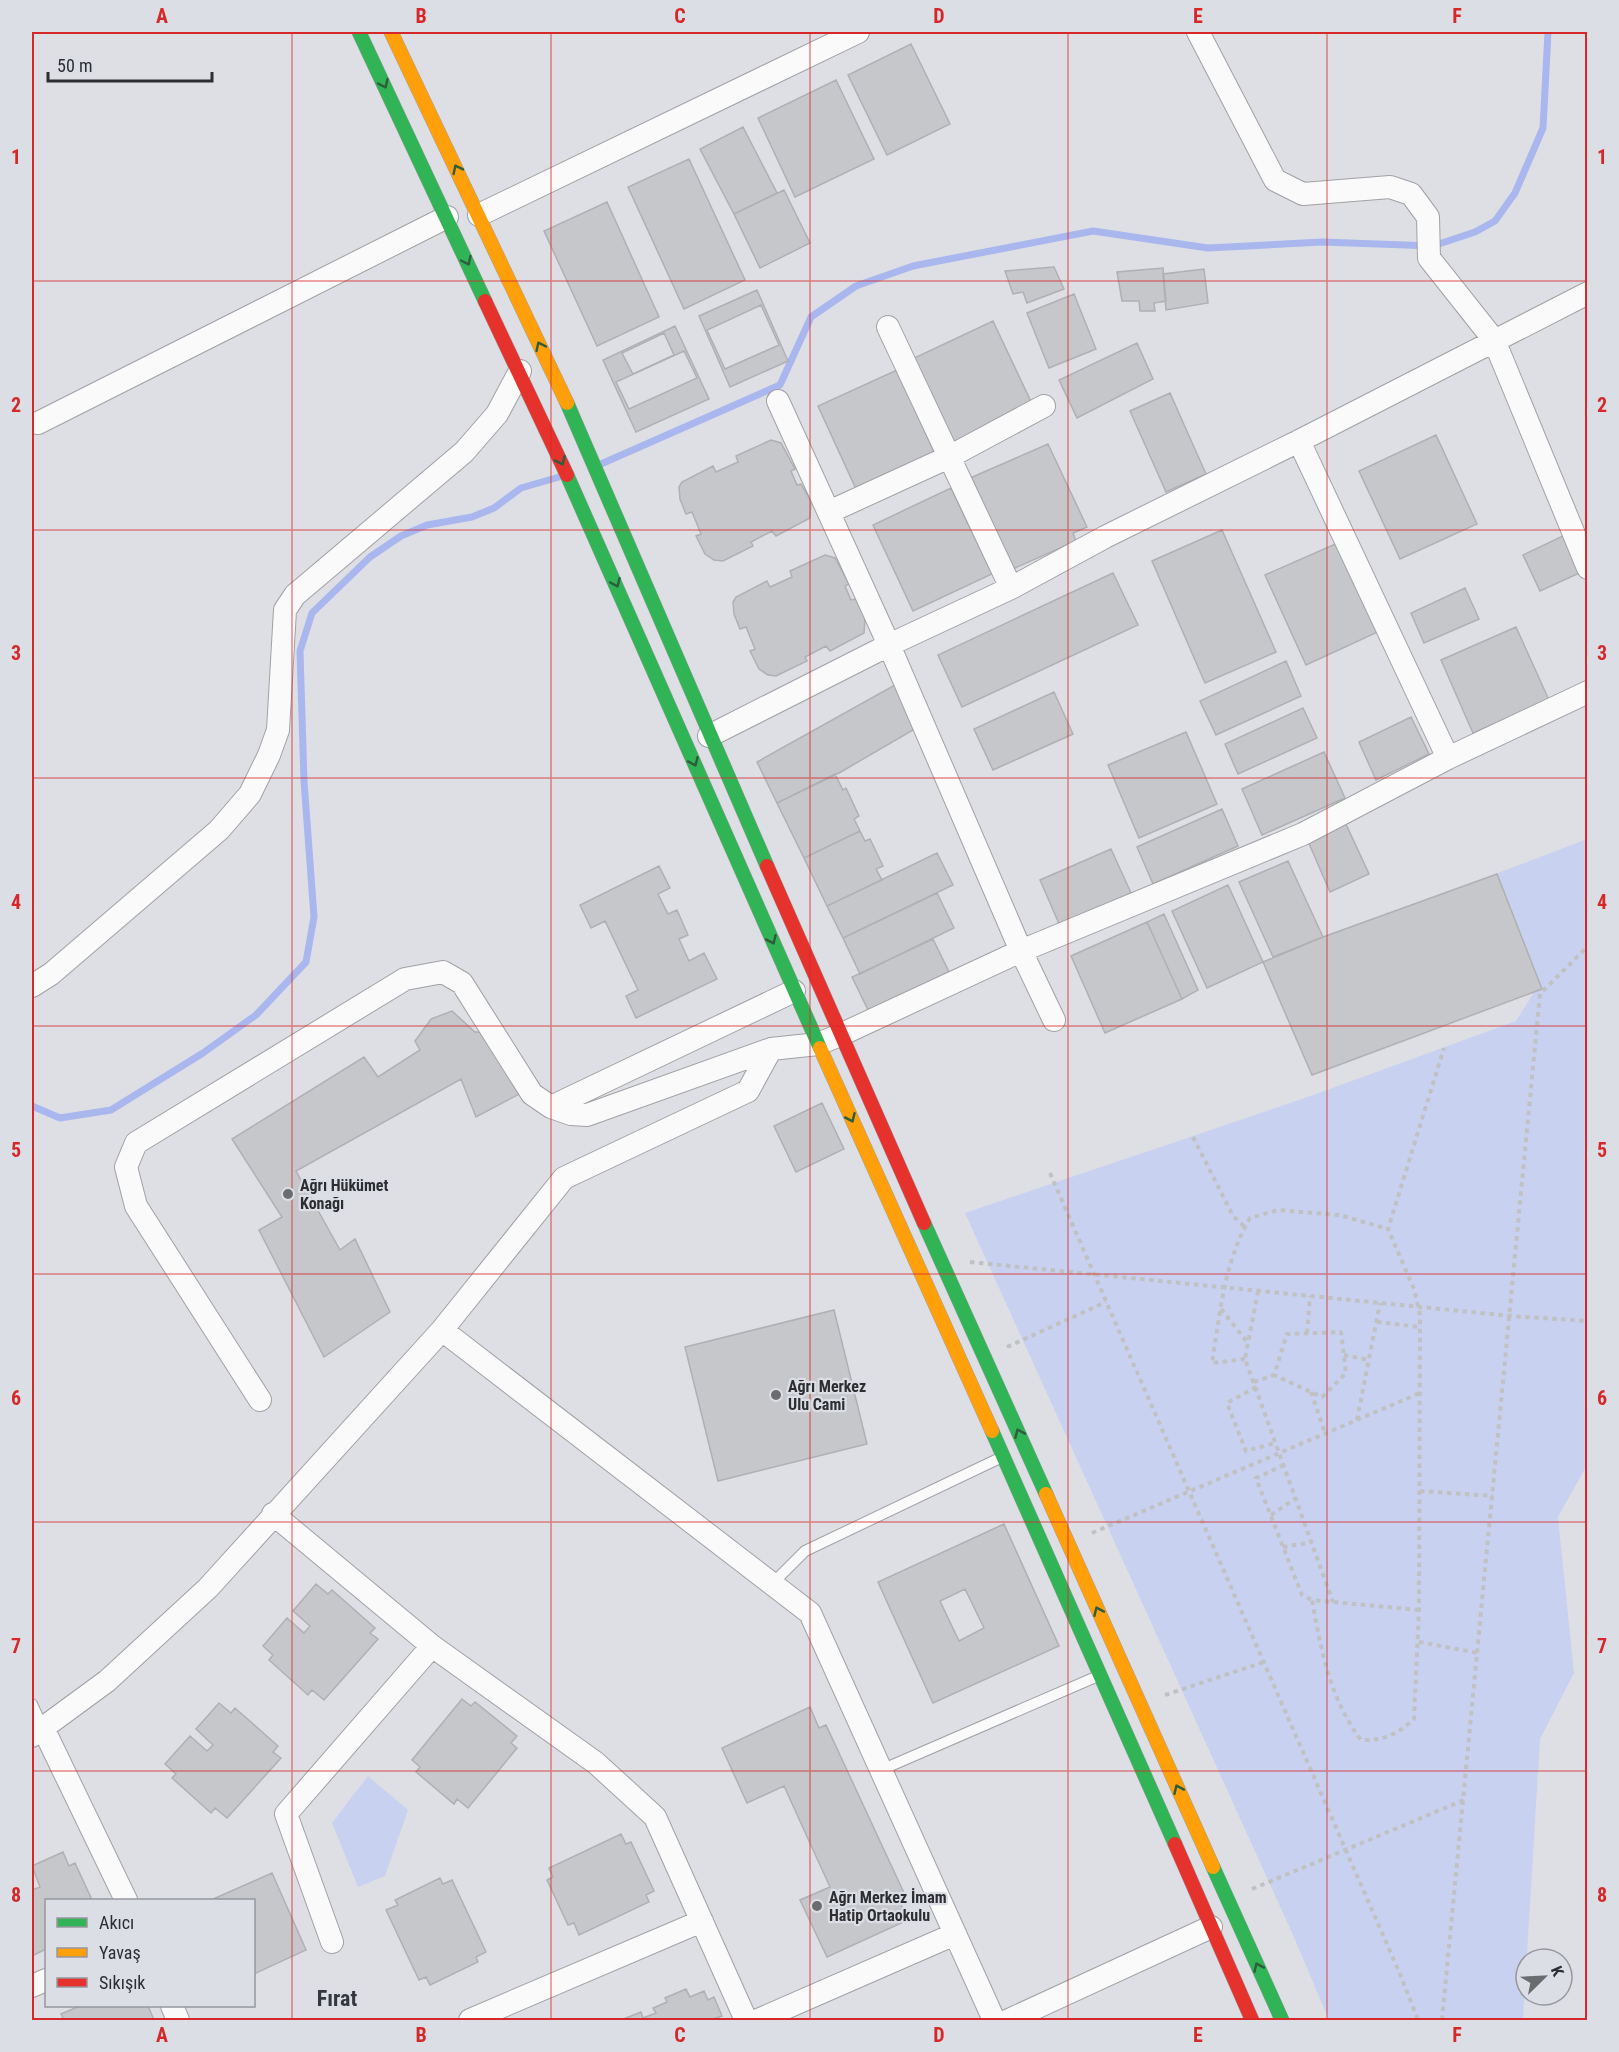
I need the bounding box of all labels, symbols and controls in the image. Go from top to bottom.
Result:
text: A [156,4,168,28]
text: B [415,4,427,28]
text: C [674,4,686,28]
text: D [933,4,945,28]
text: E [1193,4,1203,28]
text: F [1452,4,1462,28]
scale bar [48,45,212,83]
text: 50 m [57,55,92,76]
one-way arrow [377,78,389,89]
text: 1 [11,145,21,169]
text: 1 [1597,145,1607,169]
one-way arrow [453,165,464,176]
one-way arrow [460,254,472,265]
one-way arrow [535,341,547,352]
text: 2 [11,393,21,417]
text: 2 [1597,393,1607,417]
one-way arrow [554,454,566,465]
one-way arrow [608,577,620,588]
text: 3 [11,641,21,665]
text: 3 [1597,641,1607,665]
one-way arrow [687,755,699,766]
text: 4 [11,890,21,914]
text: 4 [1597,890,1607,914]
one-way arrow [765,934,777,945]
one-way arrow [844,1112,856,1123]
text: 5 [11,1138,21,1162]
text: 5 [1597,1138,1607,1162]
place label: Ağrı Hükümet Konağı [300,1176,389,1213]
marker: Ağrı Hükümet Konağı [281,1187,295,1201]
place label: Ağrı Merkez Ulu Cami [788,1377,866,1414]
text: 6 [11,1386,21,1410]
text: 6 [1597,1386,1607,1410]
marker: Ağrı Merkez Ulu Cami [769,1388,783,1402]
one-way arrow [1014,1429,1026,1440]
one-way arrow [1094,1607,1106,1618]
text: 7 [11,1634,21,1658]
text: 7 [1597,1634,1607,1658]
one-way arrow [1173,1785,1185,1796]
text: 8 [11,1883,21,1907]
text: 8 [1597,1883,1607,1907]
place label: Ağrı Merkez İmam Hatip Ortaokulu [829,1888,947,1925]
legend [45,1899,255,2007]
marker: Ağrı Merkez İmam Hatip Ortaokulu [810,1899,824,1913]
text: Akıcı [99,1912,134,1933]
text: Yavaş [99,1942,141,1963]
north arrow [1514,1947,1574,2007]
one-way arrow [1253,1963,1265,1974]
text: K [1547,1963,1568,1979]
text: Sıkışık [99,1972,145,1993]
district label: Fırat [317,1986,357,2011]
text: A [156,2023,168,2047]
text: B [415,2023,427,2047]
text: C [674,2023,686,2047]
text: D [933,2023,945,2047]
text: E [1193,2023,1203,2047]
text: F [1452,2023,1462,2047]

